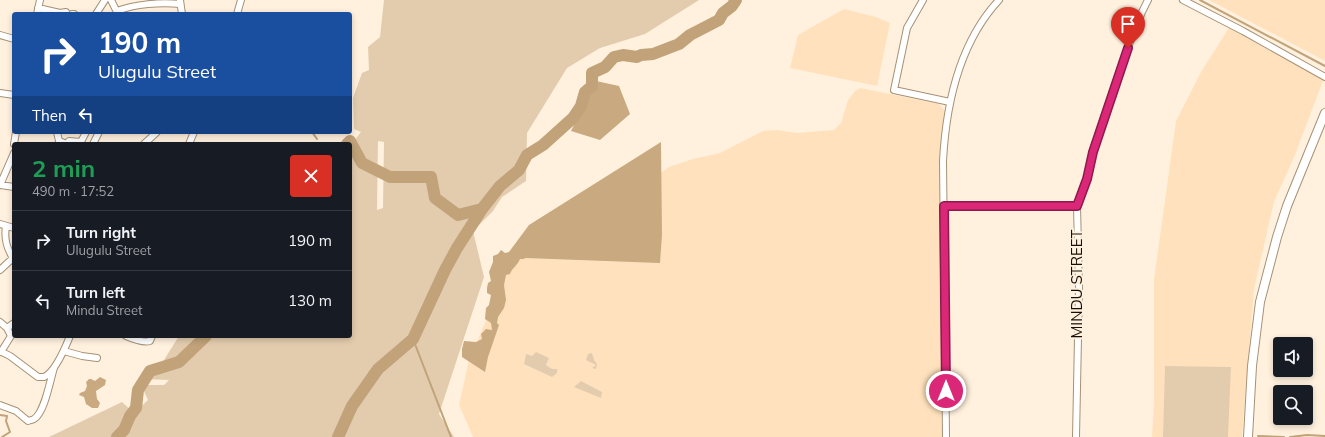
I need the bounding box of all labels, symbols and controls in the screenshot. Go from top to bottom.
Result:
pin [1111,7.0,1145,48]
icon: arrive [1117,13,1139,35]
text: 190 m [98,25,181,60]
icon: right [32,28,84,80]
text: Ulugulu Street [98,60,216,83]
icon: left [75,104,97,126]
text: Then [32,106,67,125]
text: 2 min [32,153,95,183]
button: close [290,155,332,197]
text: 490 m · 17:52 [32,183,114,199]
text: Turn right [66,223,136,242]
street label: MINDU STREET [1067,229,1086,339]
icon: right [32,230,54,252]
text: 190 m [288,231,332,250]
text: Ulugulu Street [66,242,151,258]
text: Turn left [66,283,125,302]
icon: left [32,290,54,312]
text: 130 m [288,291,332,310]
text: Mindu Street [66,302,143,318]
map controls [1273,337,1313,425]
button: sound [1273,337,1313,377]
position arrow [925,370,967,412]
button: search [1273,385,1313,425]

